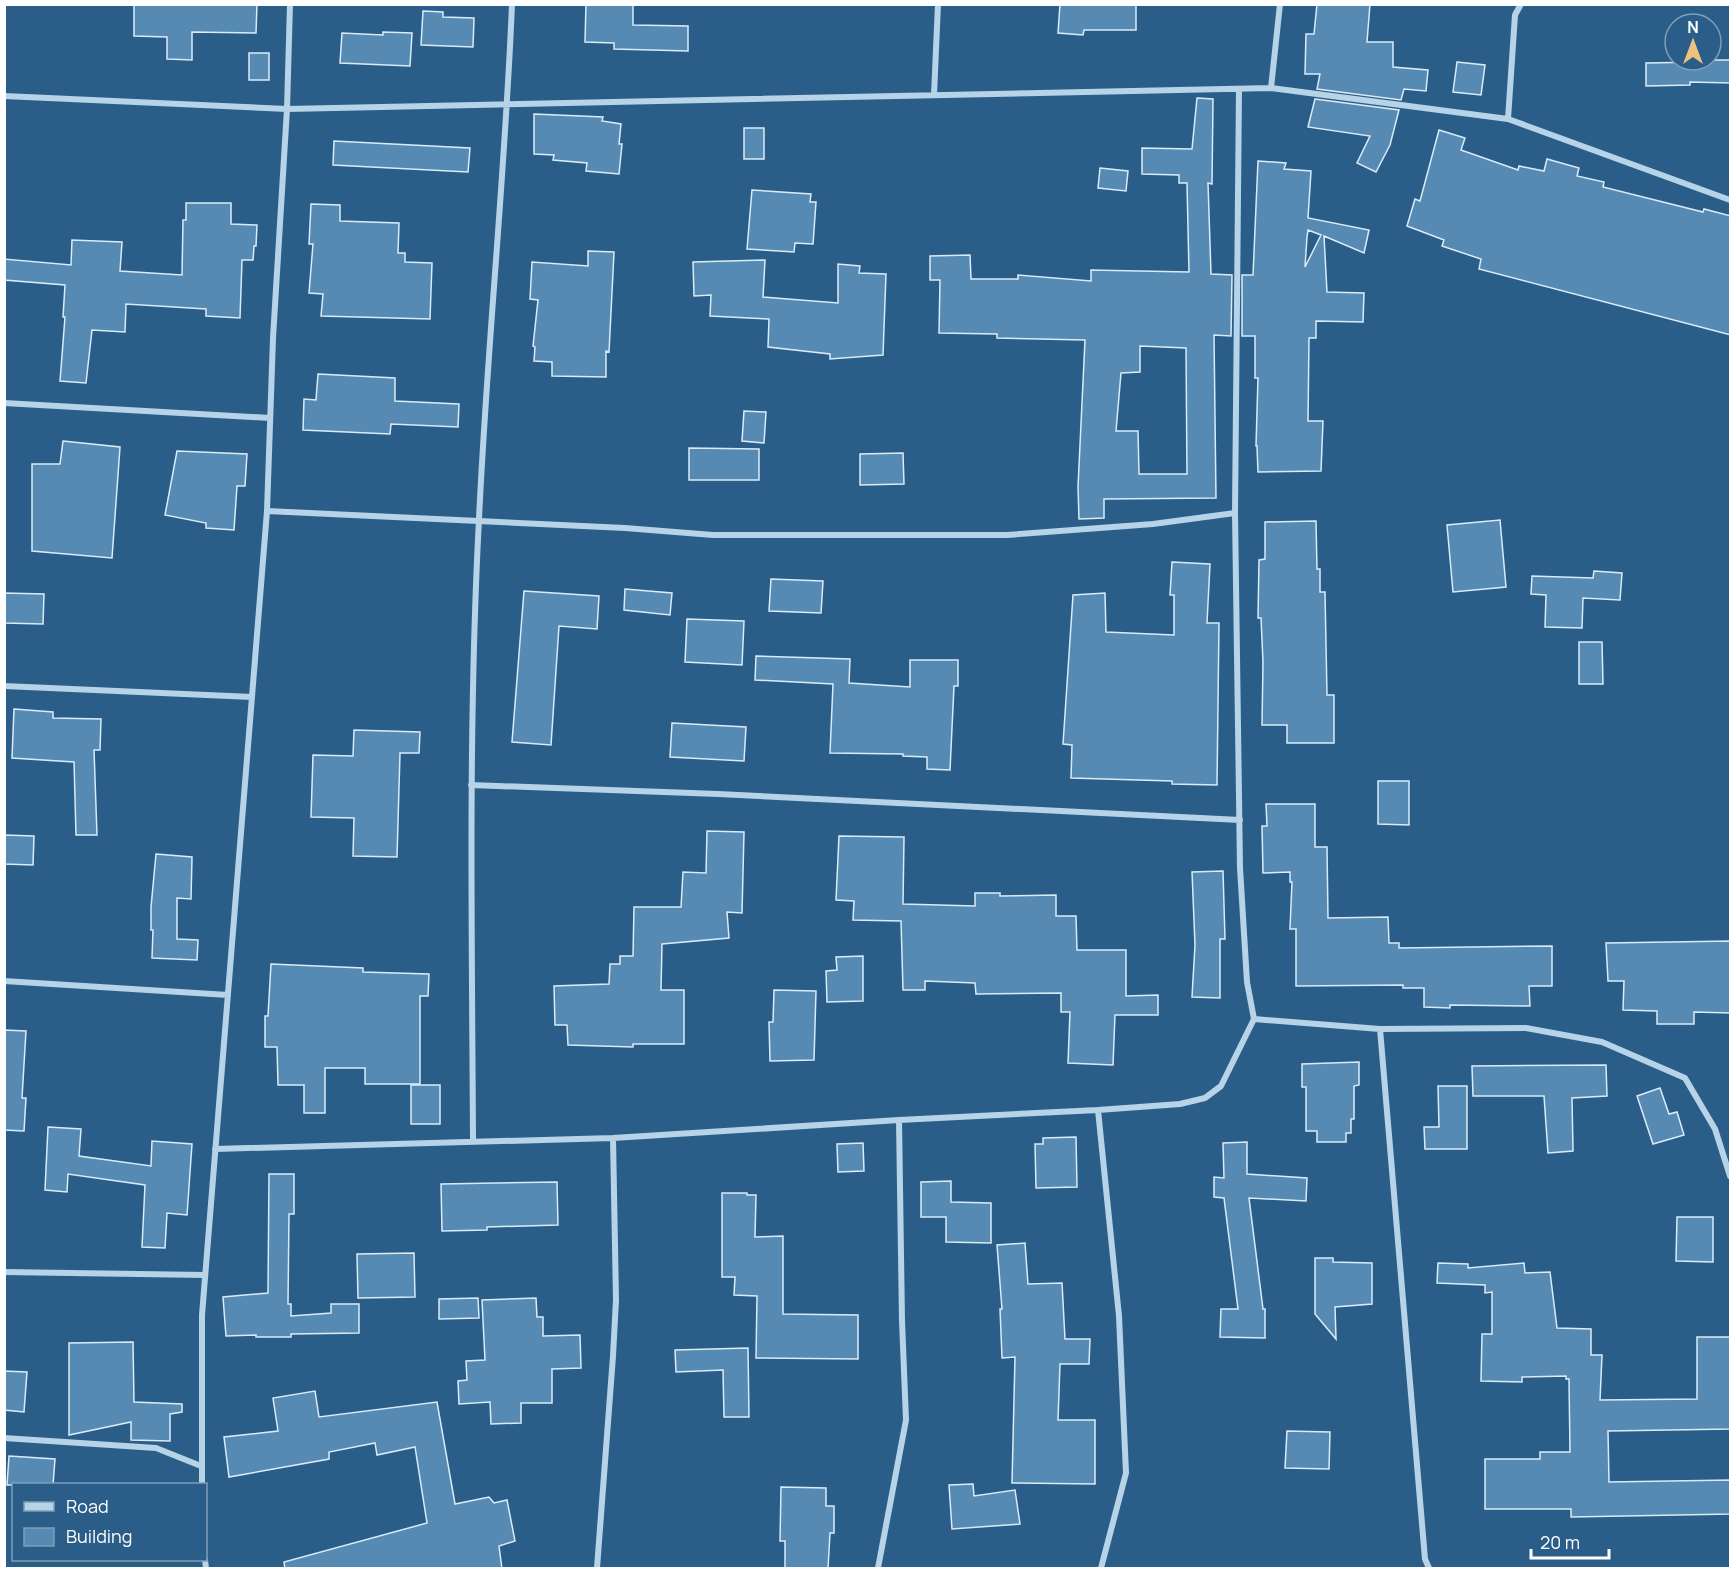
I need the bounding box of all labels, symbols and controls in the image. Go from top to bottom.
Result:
north arrow [1663,12,1723,72]
text: N [1687,16,1699,38]
legend [12,1483,207,1561]
text: Road [66,1494,109,1518]
scale bar [1531,1522,1609,1560]
text: Building [66,1524,132,1548]
text: 20 m [1540,1530,1580,1554]

